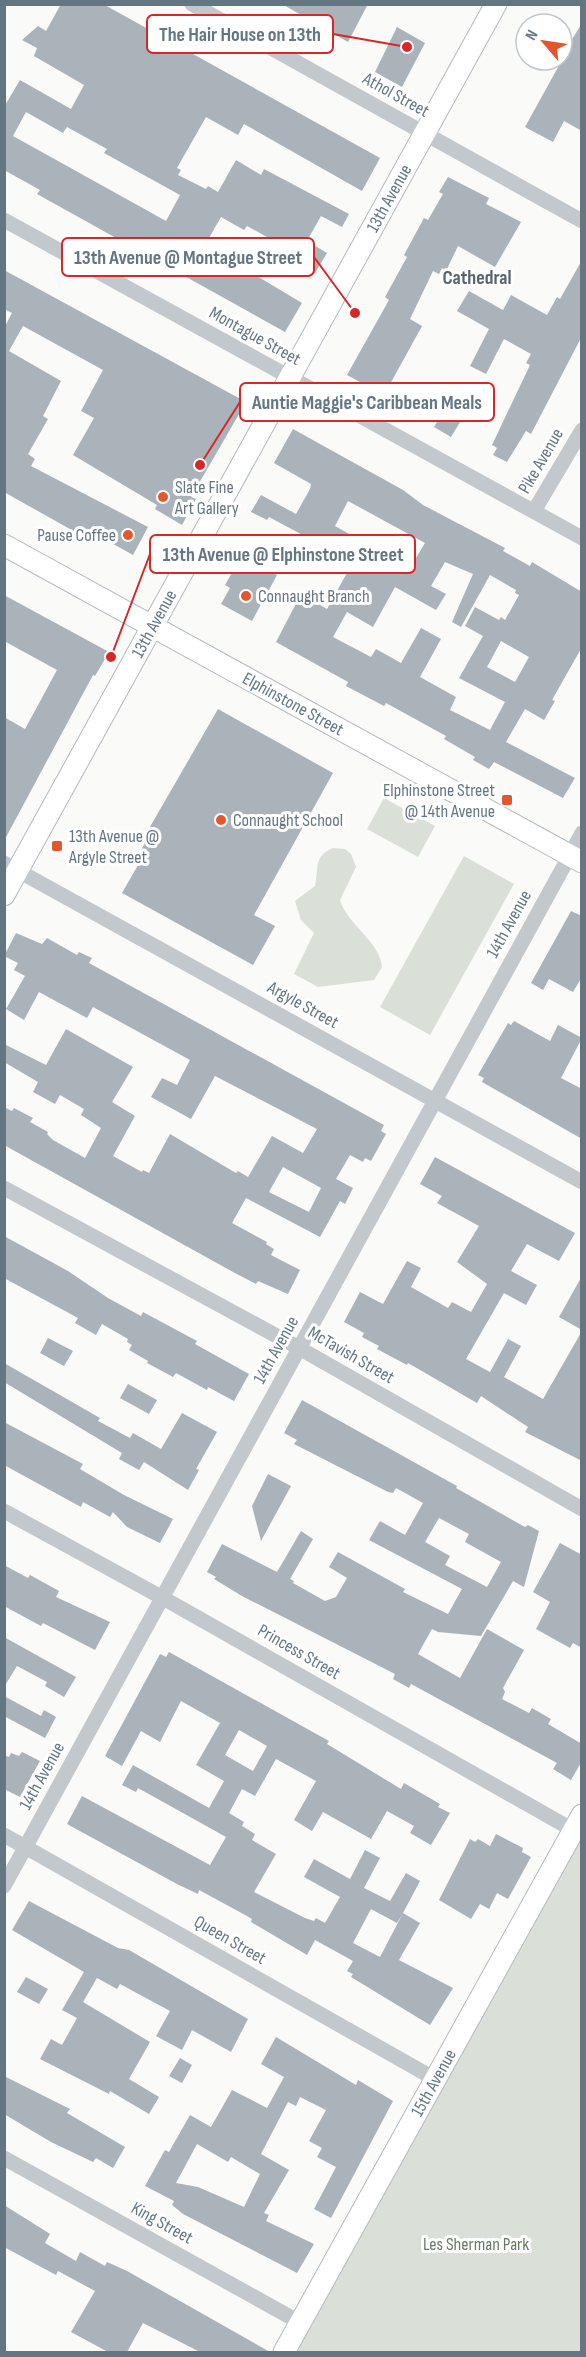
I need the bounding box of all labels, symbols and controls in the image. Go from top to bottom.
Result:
north arrow [514,12,574,72]
callout: The Hair House on 13th [147,15,333,53]
text: The Hair House on 13th [159,23,321,47]
text: N [522,27,543,44]
street label: Athol Street [358,68,433,122]
street label: 13th Avenue [362,161,416,236]
callout: 13th Avenue @ Montague Street [62,238,314,276]
text: 13th Avenue @ Montague Street [74,246,303,270]
district label: Cathedral [442,266,512,290]
street label: Montague Street [206,302,305,370]
callout: Auntie Maggie's Caribbean Meals [240,383,494,421]
text: Auntie Maggie's Caribbean Meals [251,391,482,415]
street label: Pike Avenue [514,425,568,497]
place label: Slate Fine Art Gallery [174,477,239,519]
marker: Slate Fine Art Gallery [156,490,170,504]
place label: Pause Coffee [37,525,116,546]
marker: Pause Coffee [121,528,135,542]
callout: 13th Avenue @ Elphinstone Street [150,535,415,573]
text: 13th Avenue @ Elphinstone Street [163,543,404,567]
street label: 13th Avenue [127,586,181,661]
place label: Connaught Branch [258,586,370,607]
marker: Connaught Branch [239,589,253,603]
street label: Elphinstone Street [239,667,348,740]
place label: Elphinstone Street @ 14th Avenue [383,780,495,822]
marker: Elphinstone Street @ 14th Avenue [500,793,514,807]
place label: Connaught School [233,810,343,831]
marker: Connaught School [214,813,228,827]
place label: 13th Avenue @ Argyle Street [68,826,159,868]
marker: 13th Avenue @ Argyle Street [50,839,64,853]
street label: 14th Avenue [482,887,536,961]
street label: Argyle Street [263,976,343,1033]
street label: 14th Avenue [249,1313,303,1387]
street label: McTavish Street [304,1322,398,1388]
street label: Princess Street [254,1620,344,1684]
street label: 14th Avenue [15,1739,69,1813]
street label: Queen Street [190,1911,270,1969]
street label: 15th Avenue [406,2045,461,2120]
street label: King Street [127,2198,197,2249]
park label: Les Sherman Park [423,2234,529,2255]

